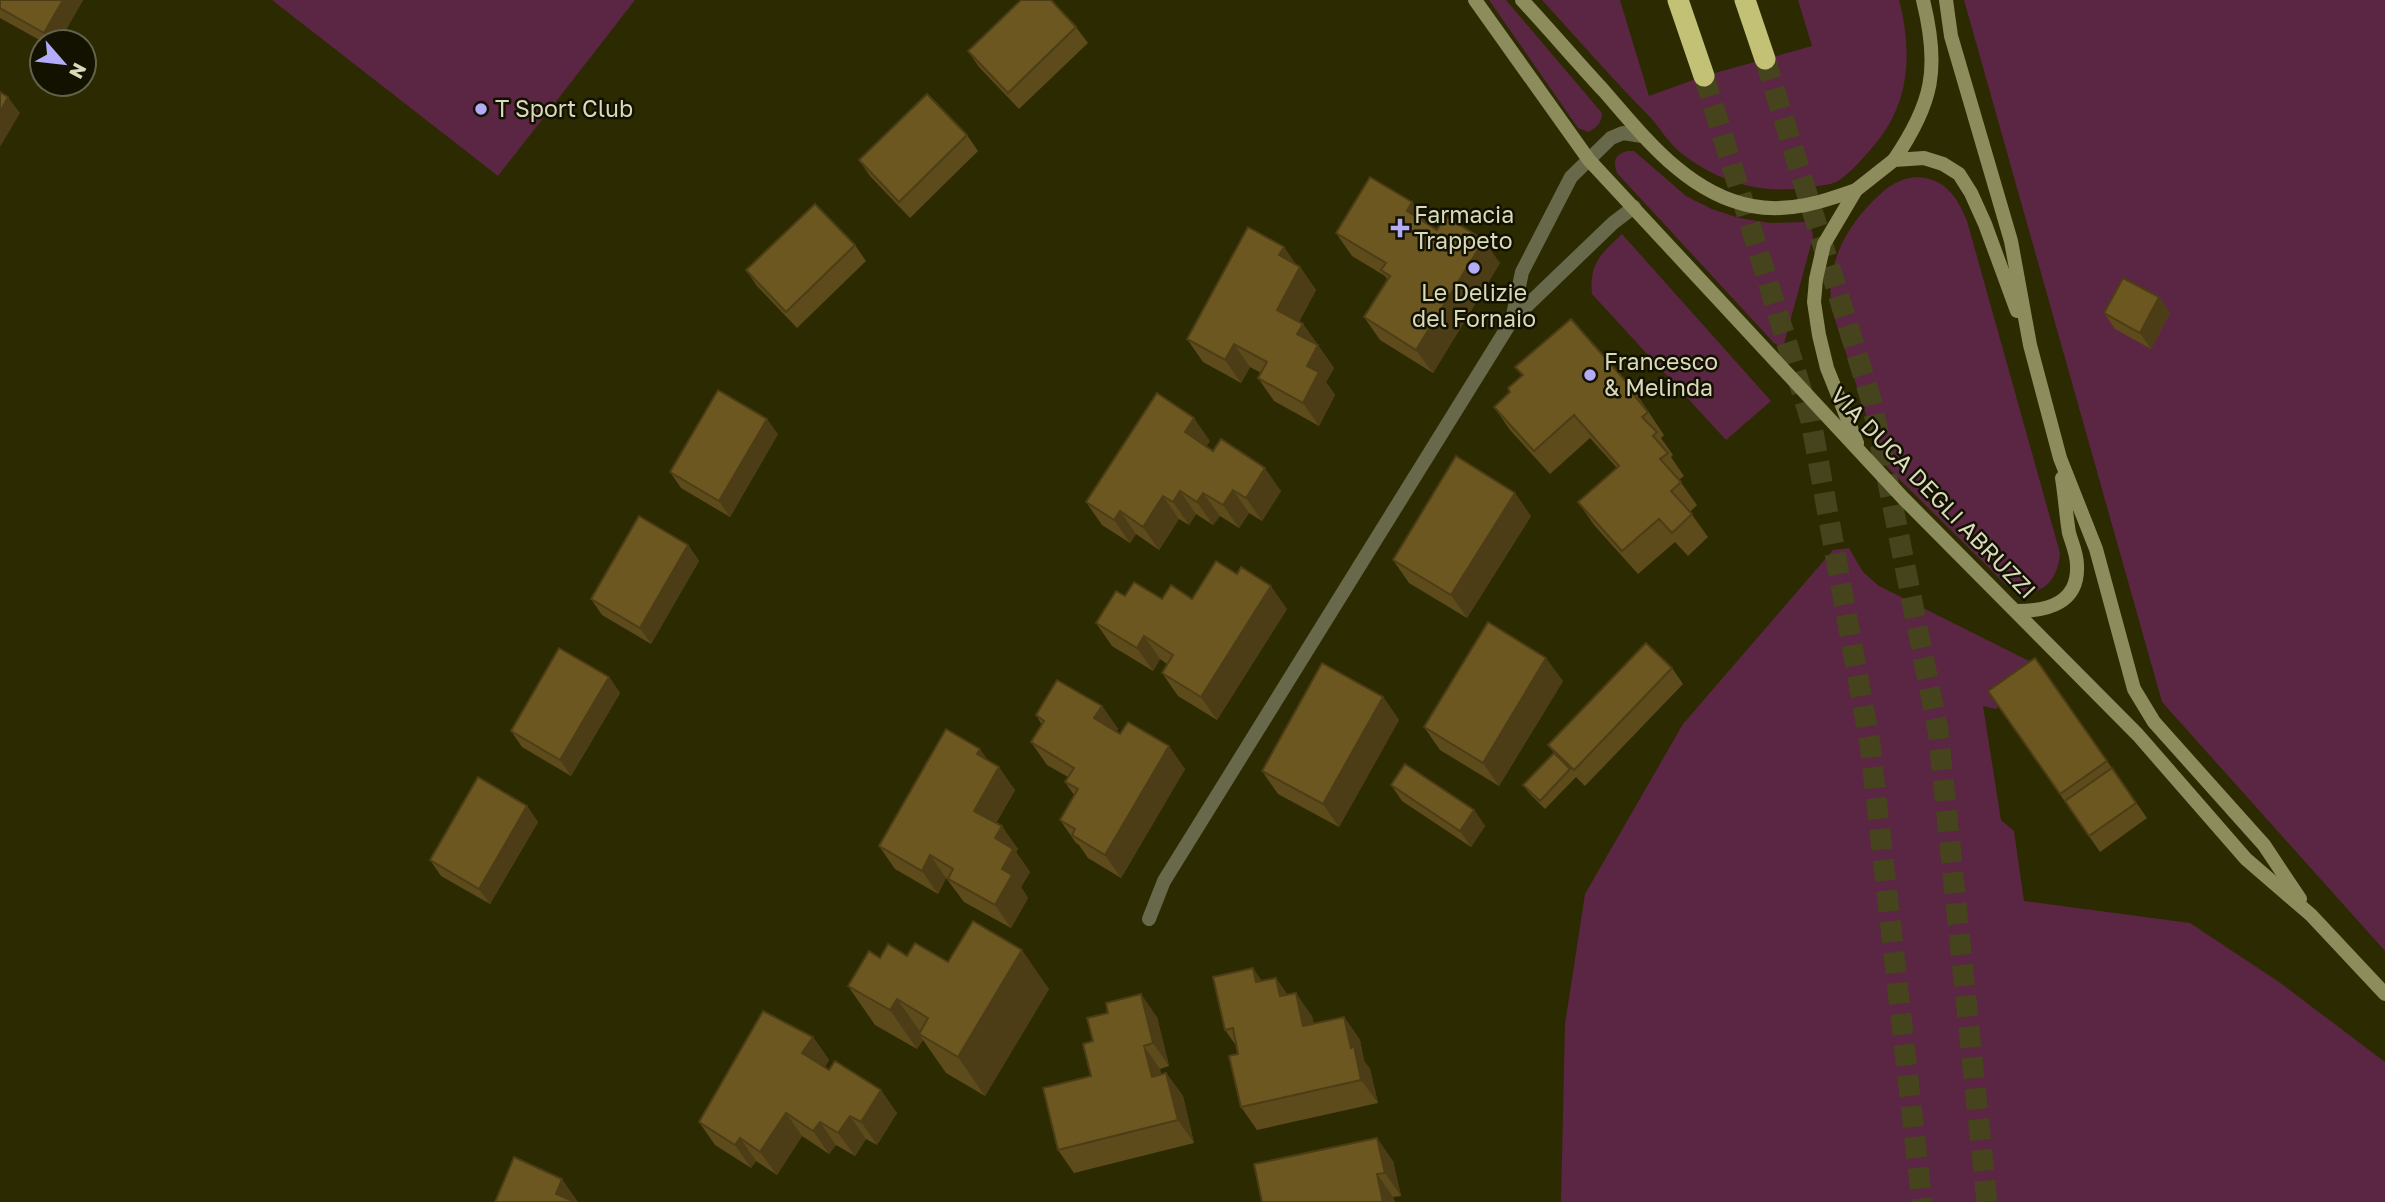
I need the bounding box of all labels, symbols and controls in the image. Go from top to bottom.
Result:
north arrow [28,28,98,98]
text: N [65,59,92,83]
place label: T Sport Club [495,94,633,122]
marker: T Sport Club [473,101,489,117]
place label: Farmacia Trappeto [1414,200,1514,254]
marker: Farmacia Trappeto [1392,220,1408,236]
marker: Le Delizie del Fornaio [1466,260,1482,276]
place label: Le Delizie del Fornaio [1412,278,1536,332]
place label: Francesco & Melinda [1604,347,1718,401]
marker: Francesco & Melinda [1582,367,1598,383]
street label: VIA DUCA DEGLI ABRUZZI [1825,381,2042,604]

